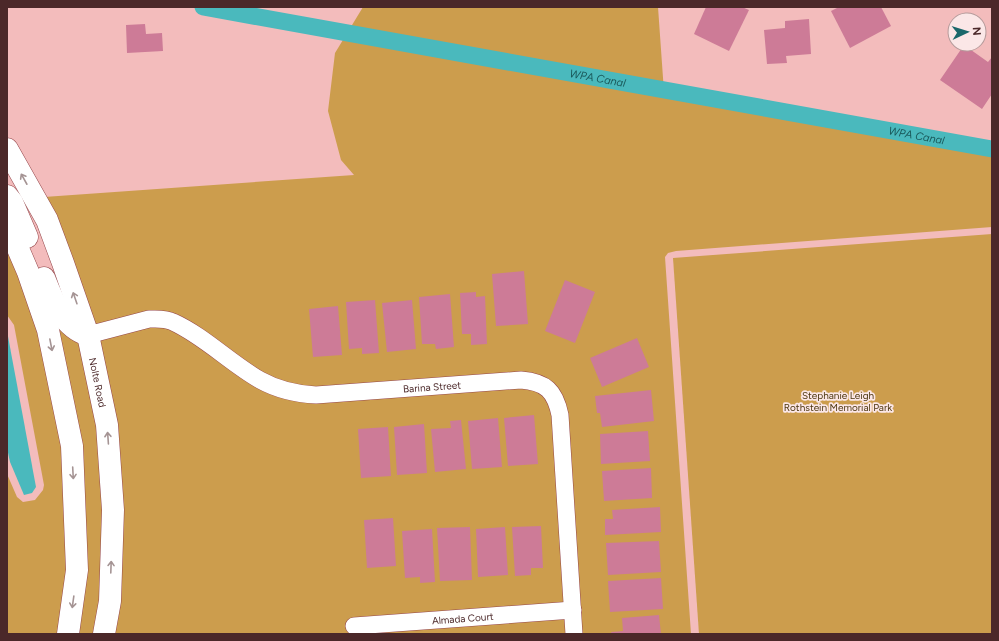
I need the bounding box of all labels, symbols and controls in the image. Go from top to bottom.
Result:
north arrow [947,12,987,52]
text: N [970,27,983,36]
water label: WPA Canal [569,67,627,90]
water label: WPA Canal [888,124,946,147]
one-way arrow [20,174,27,186]
one-way arrow [71,293,79,305]
one-way arrow [48,338,56,351]
street label: Nolte Road [86,356,110,409]
street label: Barina Street [403,378,462,395]
park label: Stephanie Leigh Rothstein Memorial Park [784,389,892,414]
one-way arrow [104,432,111,445]
one-way arrow [69,466,77,479]
one-way arrow [107,561,114,574]
one-way arrow [69,595,77,608]
street label: Almada Court [431,609,494,627]

